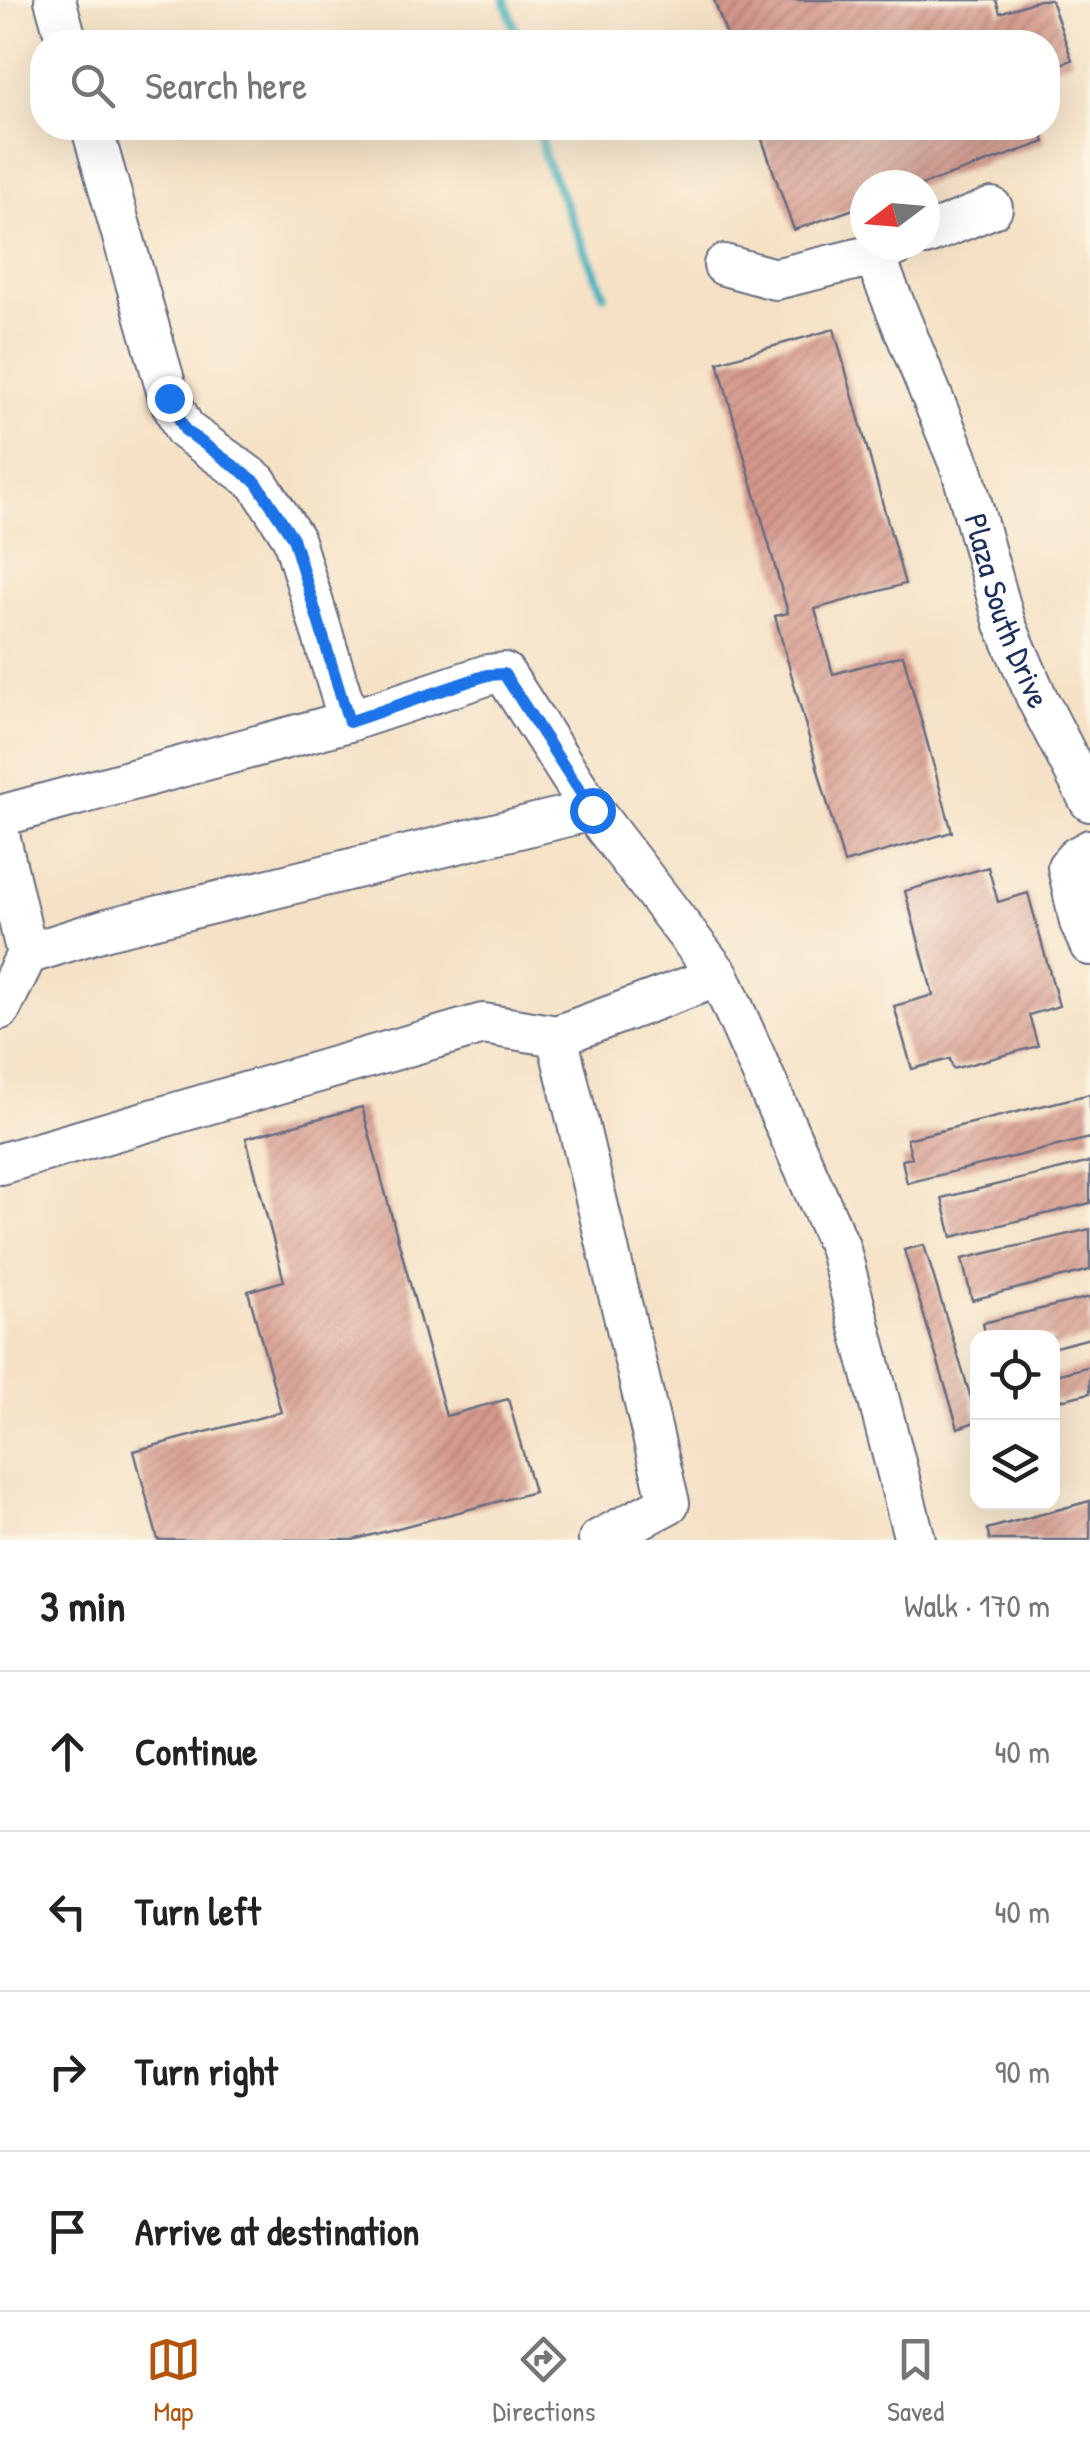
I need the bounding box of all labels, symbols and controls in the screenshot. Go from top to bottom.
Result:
search box [30,30,1060,140]
icon: search [65,58,120,113]
text: Search here [145,59,307,111]
north arrow [850,170,940,260]
route end [147,376,193,422]
street label: Plaza South Drive [954,509,1061,715]
route start [570,788,616,834]
map controls [970,1330,1060,1510]
button: locate [970,1330,1060,1420]
button: layers [970,1420,1060,1510]
text: 3 min [40,1577,125,1634]
text: Walk · 170 m [904,1584,1050,1627]
icon: ahead [40,1724,95,1779]
text: Continue [135,1725,257,1777]
text: 40 m [995,1730,1050,1773]
icon: left [40,1884,95,1939]
text: Turn left [135,1885,260,1937]
text: 40 m [995,1890,1050,1933]
icon: right [40,2044,95,2099]
text: Turn right [135,2045,278,2097]
text: 90 m [995,2050,1050,2093]
icon: arrive [40,2204,95,2259]
text: Arrive at destination [135,2205,419,2257]
tab: Map [146,2332,201,2430]
tab: Directions [492,2332,595,2430]
tab: Saved [887,2332,944,2430]

